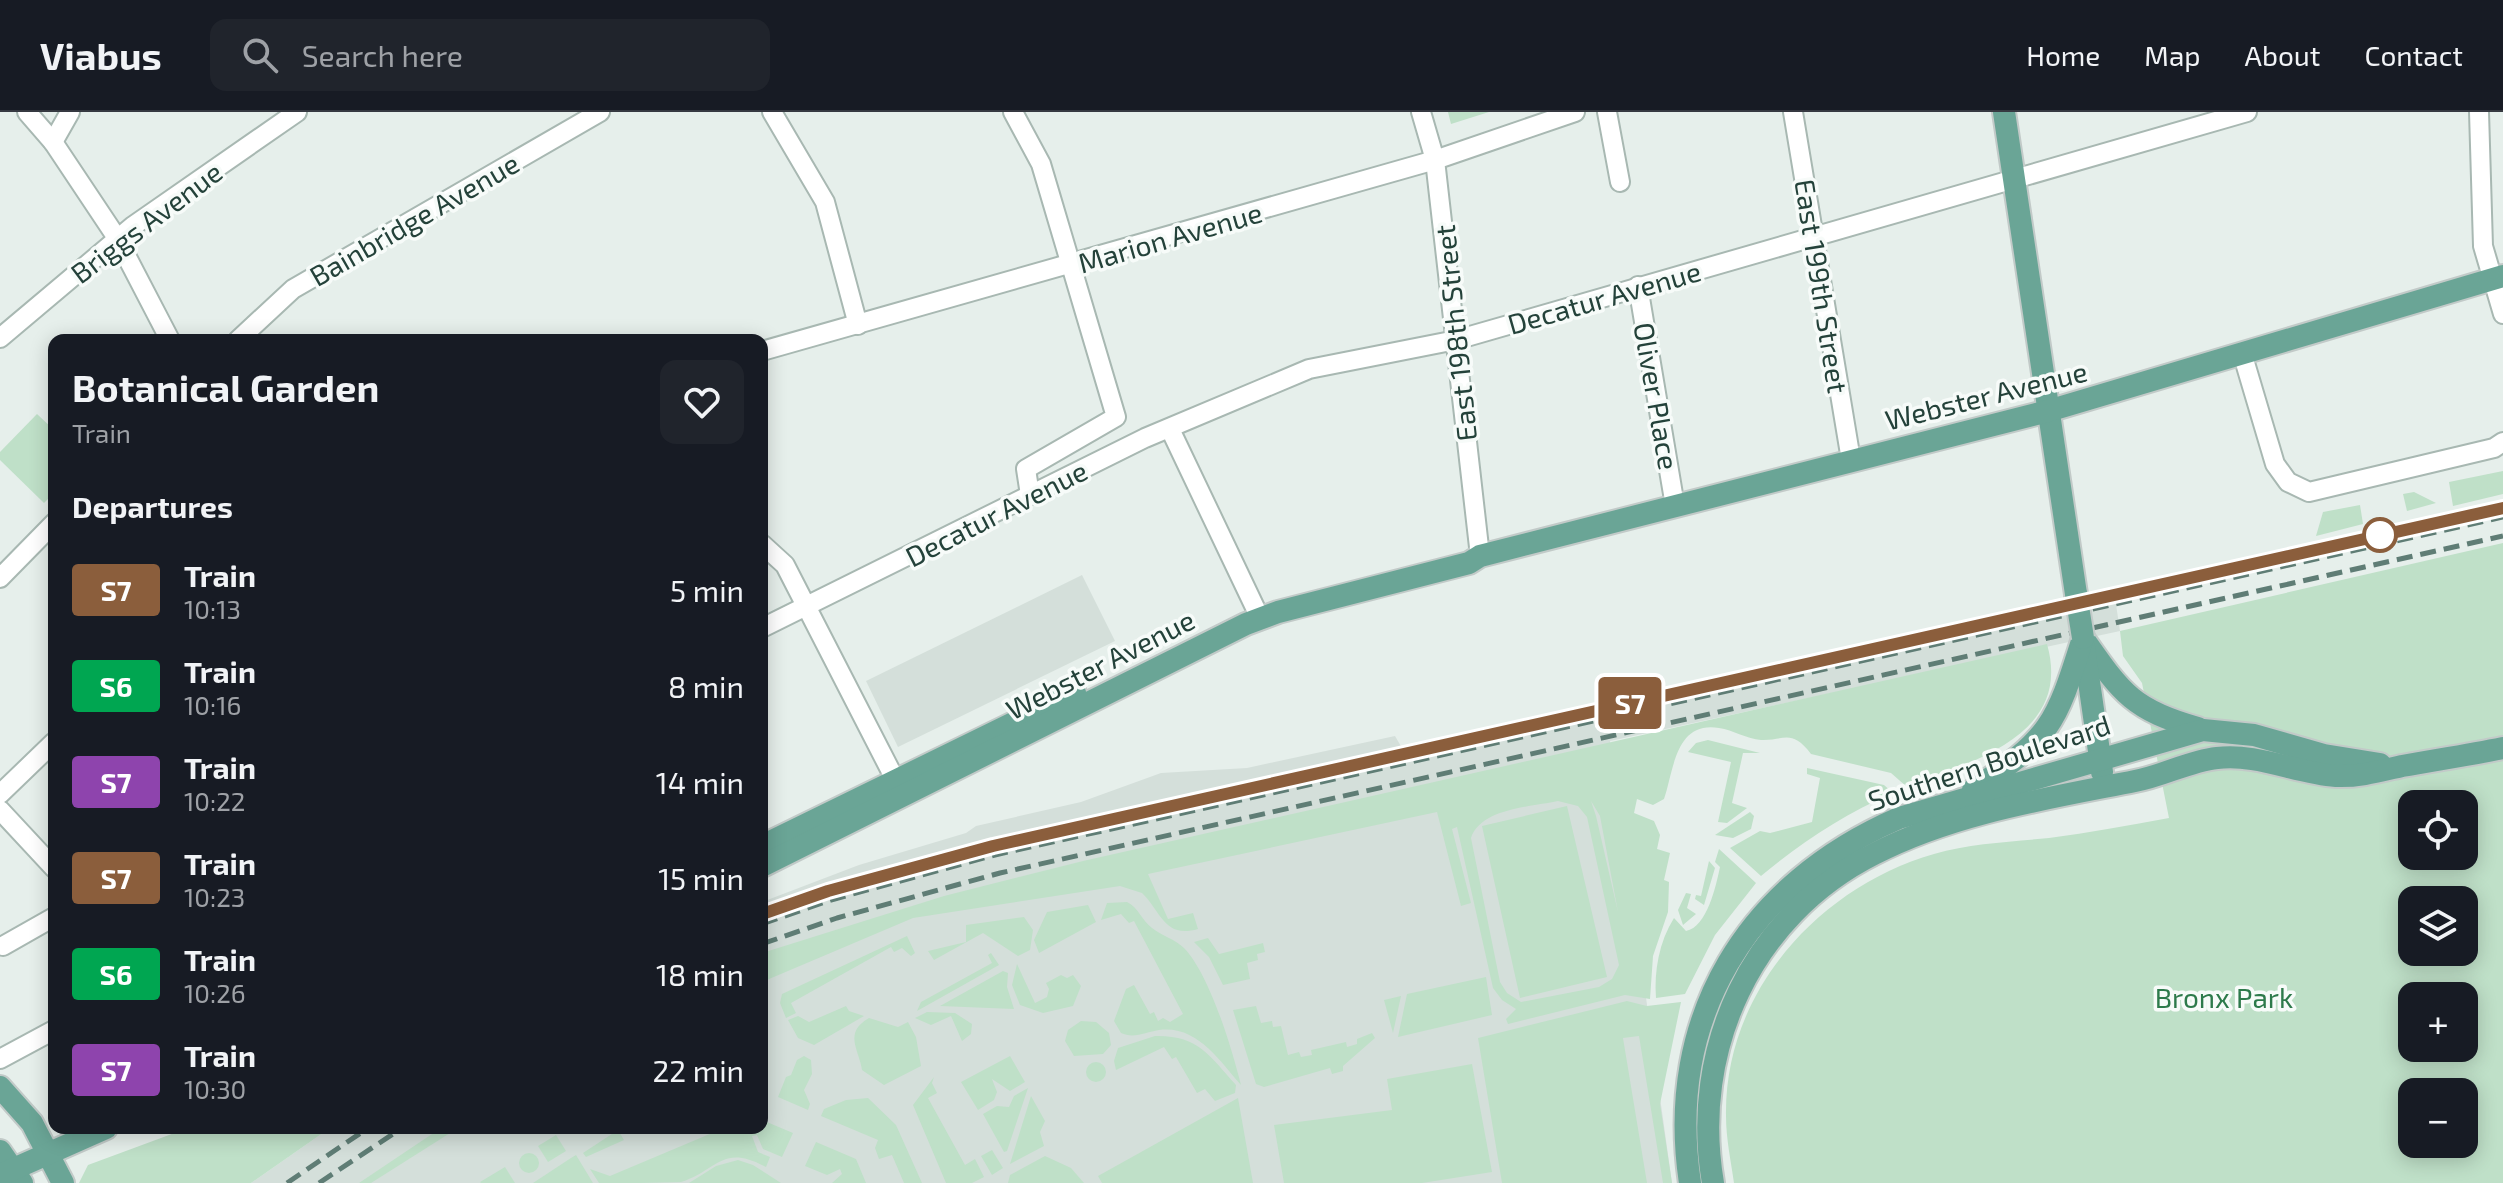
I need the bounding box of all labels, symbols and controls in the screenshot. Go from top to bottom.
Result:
search box [210,19,770,91]
text: Viabus [40,32,162,78]
icon: search [238,33,282,77]
text: Search here [302,37,463,73]
text: Home [2026,38,2100,72]
text: Map [2144,38,2201,72]
text: About [2245,38,2320,72]
text: Contact [2364,38,2463,72]
street label: Bainbridge Avenue [303,145,525,293]
street label: Briggs Avenue [64,154,228,290]
street label: East 199th Street [1788,176,1856,396]
street label: Marion Avenue [1074,195,1266,279]
street label: East 198th Street [1427,223,1483,443]
street label: Decatur Avenue [1503,253,1705,341]
street label: Oliver Place [1627,320,1687,472]
street label: Webster Avenue [1881,353,2091,437]
button: heart [660,360,744,444]
text: Botanical Garden [72,364,379,410]
text: Train [72,417,131,448]
street label: Decatur Avenue [899,453,1093,573]
text: Departures [72,488,233,524]
unlabelled marker [2363,518,2397,552]
text: Train [184,557,256,593]
text: 5 min [670,572,744,608]
text: S7 [100,573,132,607]
text: 10:13 [184,593,241,624]
street label: Webster Avenue [1000,602,1200,726]
text: Train [184,653,256,689]
text: 8 min [668,668,744,704]
text: S6 [100,669,132,703]
line badge: S7 [1594,677,1666,729]
text: S7 [1614,686,1646,720]
text: 10:16 [184,689,241,720]
street label: Southern Boulevard [1864,707,2114,817]
text: Train [184,749,256,785]
text: 14 min [656,764,744,800]
text: S7 [100,765,132,799]
text: 10:22 [184,785,245,816]
map controls [2398,790,2478,1158]
button: locate [2398,790,2478,870]
text: Train [184,845,256,881]
text: 15 min [658,860,744,896]
text: S7 [100,861,132,895]
text: 10:23 [184,881,245,912]
button: layers [2398,886,2478,966]
text: Train [184,941,256,977]
text: 18 min [656,956,744,992]
text: S6 [100,957,132,991]
text: 10:26 [184,977,246,1008]
park label: Bronx Park [2155,980,2293,1014]
button: + [2398,982,2478,1062]
text: Train [184,1037,256,1073]
text: 22 min [652,1052,744,1088]
text: S7 [100,1053,132,1087]
text: 10:30 [184,1073,246,1104]
button: − [2398,1078,2478,1158]

